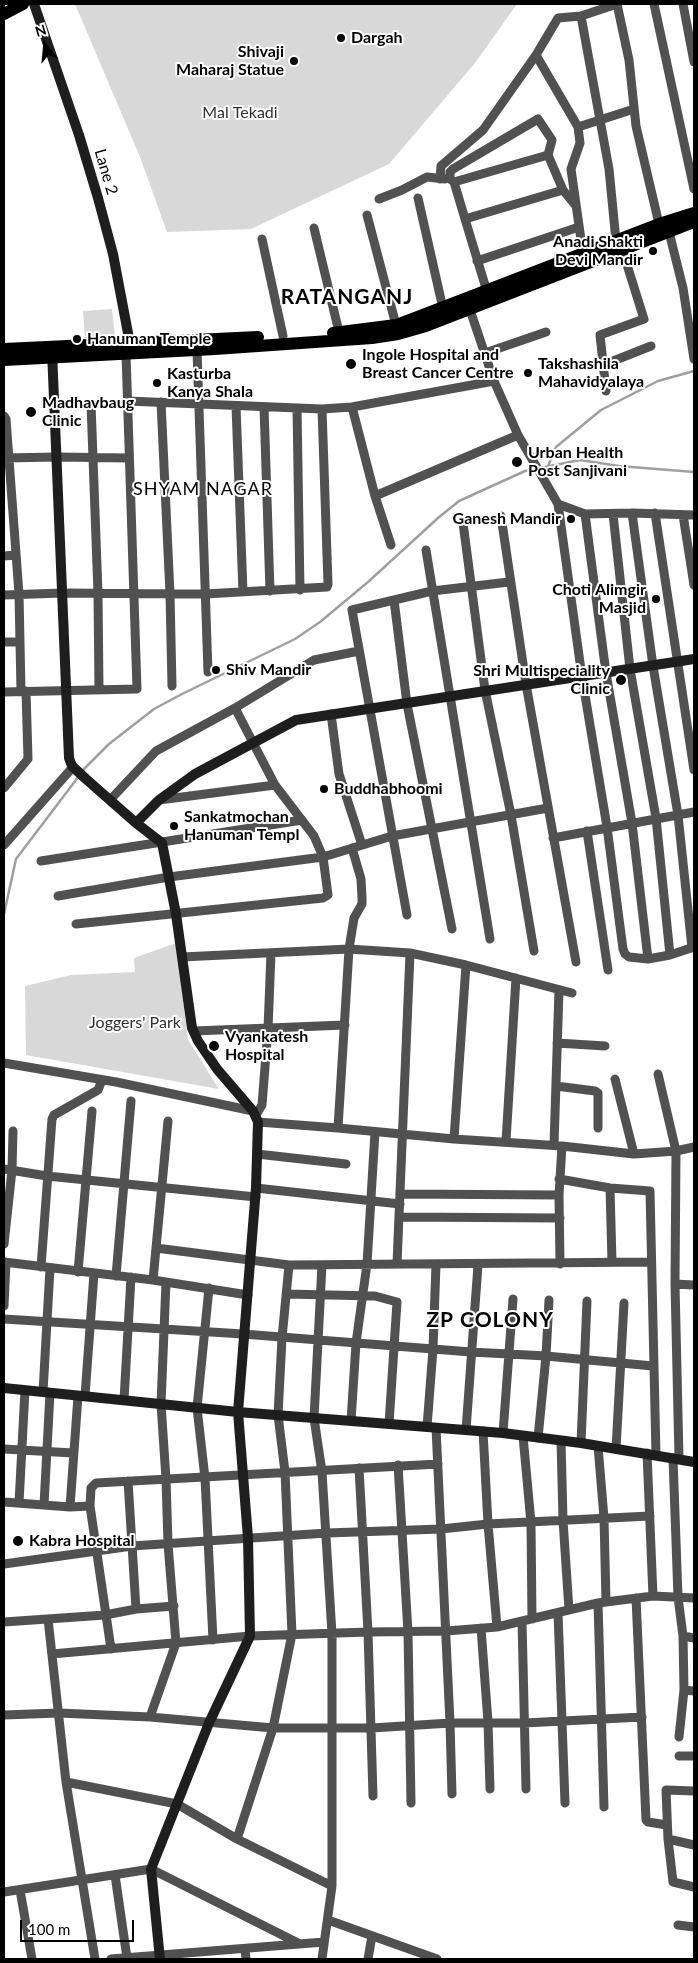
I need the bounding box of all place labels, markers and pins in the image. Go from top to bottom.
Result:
place label: Dargah [351,28,403,48]
marker: Dargah [335,32,347,44]
place label: Shivaji Maharaj Statue [176,42,284,80]
marker: Shivaji Maharaj Statue [288,55,300,67]
place label: Anadi Shakti Devi Mandir [553,232,643,270]
marker: Anadi Shakti Devi Mandir [647,245,659,257]
place label: Hanuman Temple [87,329,211,349]
marker: Hanuman Temple [71,333,83,345]
place label: Ingole Hospital and Breast Cancer Centre [362,345,513,383]
place label: Takshashila Mahavidyalaya [538,354,644,392]
marker: Ingole Hospital and Breast Cancer Centre [344,357,358,371]
place label: Kasturba Kanya Shala [167,364,253,402]
marker: Takshashila Mahavidyalaya [522,367,534,379]
marker: Kasturba Kanya Shala [151,377,163,389]
place label: Madhavbaug Clinic [42,393,134,431]
marker: Madhavbaug Clinic [24,405,38,419]
place label: Urban Health Post Sanjivani [528,443,627,481]
marker: Urban Health Post Sanjivani [510,455,524,469]
place label: Ganesh Mandir [453,509,561,529]
marker: Ganesh Mandir [565,513,577,525]
place label: Choti Alimgir Masjid [552,580,646,618]
marker: Choti Alimgir Masjid [650,593,662,605]
place label: Shiv Mandir [226,660,311,680]
place label: Shri Multispeciality Clinic [473,661,610,699]
marker: Shiv Mandir [210,664,222,676]
marker: Shri Multispeciality Clinic [614,673,628,687]
place label: Buddhabhoomi [334,779,443,799]
marker: Buddhabhoomi [318,783,330,795]
place label: Sankatmochan Hanuman Templ [184,807,299,845]
marker: Sankatmochan Hanuman Templ [168,820,180,832]
place label: Vyankatesh Hospital [225,1027,308,1065]
marker: Vyankatesh Hospital [207,1039,221,1053]
place label: Kabra Hospital [29,1531,135,1551]
marker: Kabra Hospital [11,1534,25,1548]

